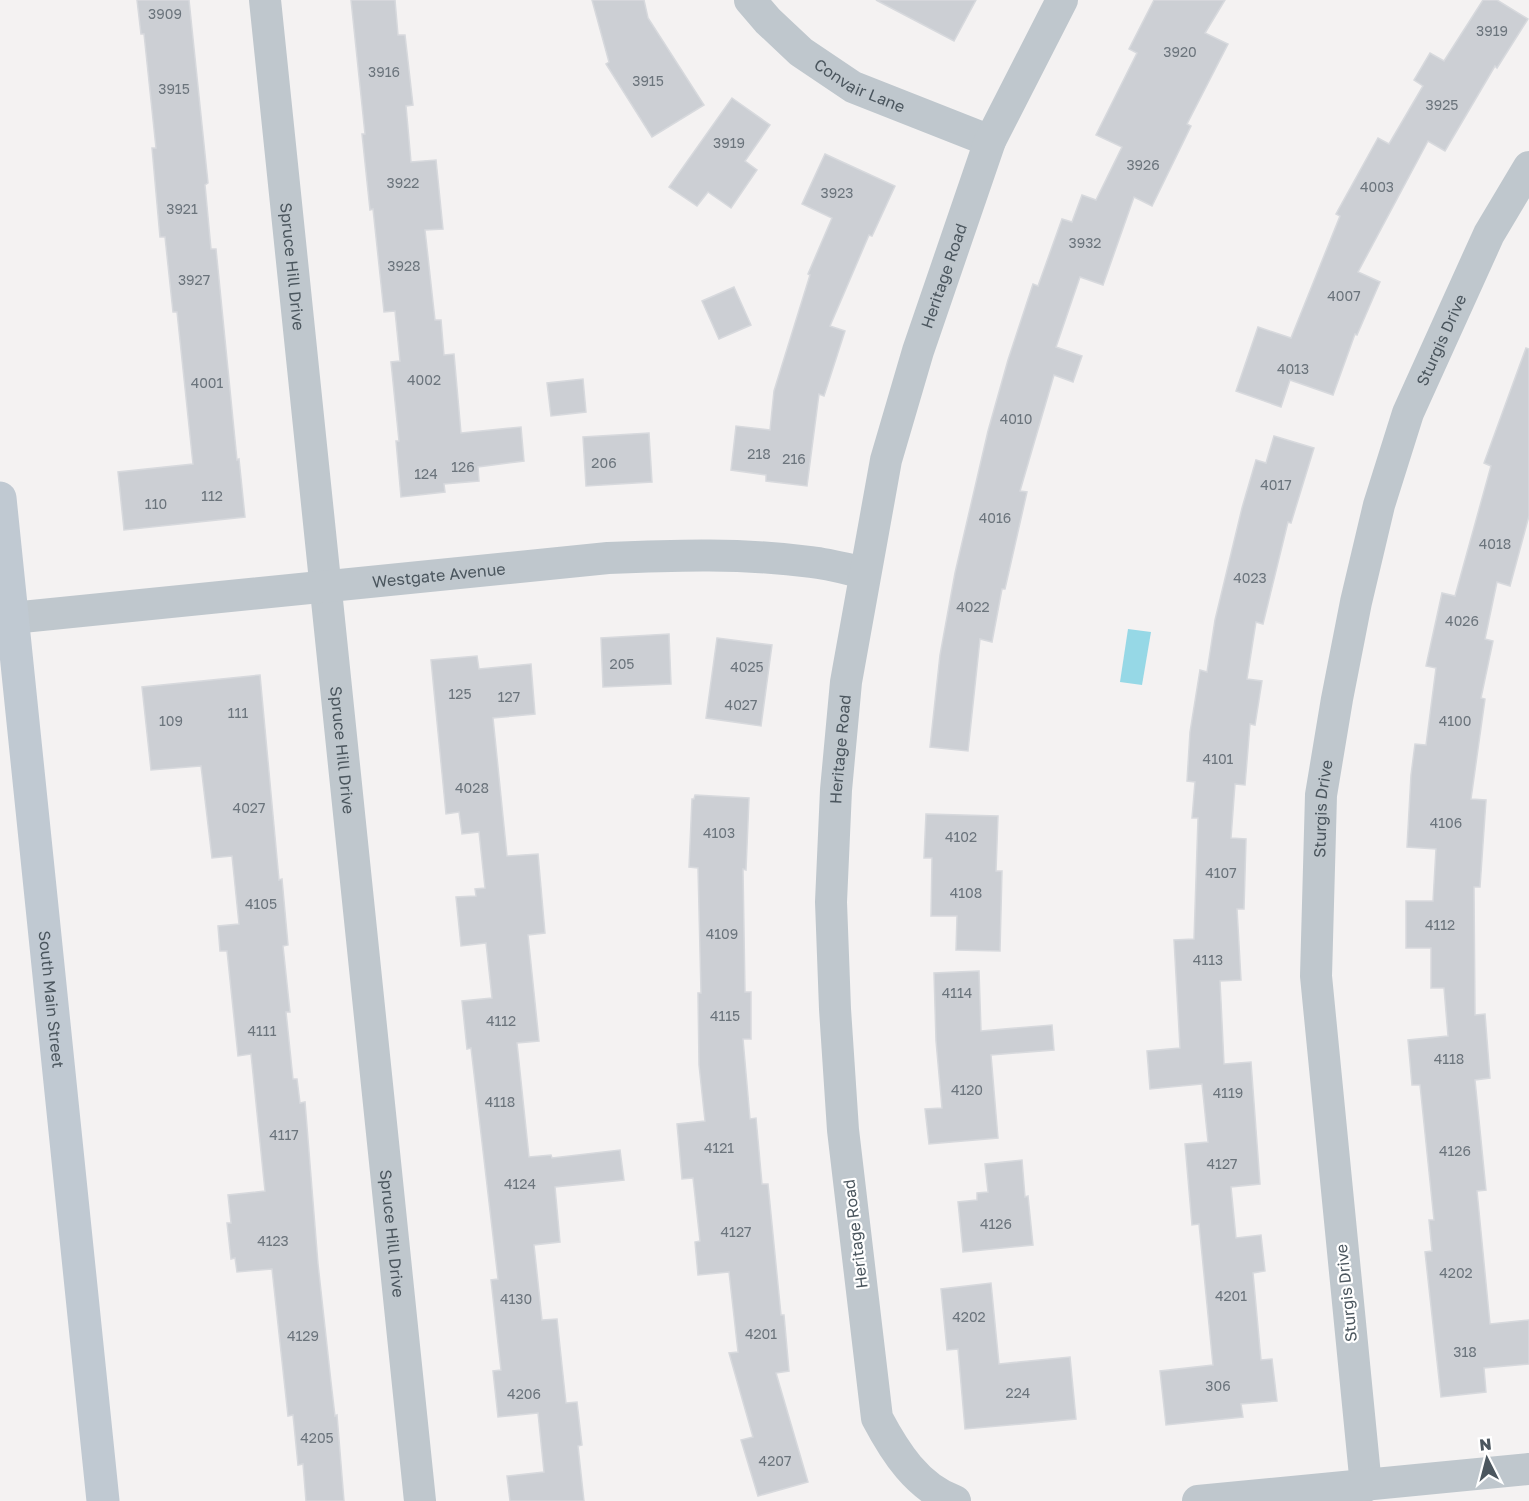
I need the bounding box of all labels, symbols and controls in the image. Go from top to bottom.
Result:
house number: 3909 [148,5,182,22]
house number: 3919 [1476,22,1508,39]
house number: 3920 [1163,43,1197,60]
street label: Convair Lane [811,54,908,117]
house number: 3916 [368,63,400,80]
house number: 3915 [632,72,664,89]
house number: 3915 [158,80,190,97]
house number: 3925 [1426,96,1458,113]
house number: 3919 [713,134,745,151]
house number: 3926 [1126,156,1160,173]
house number: 3922 [387,174,419,191]
house number: 4003 [1360,178,1394,195]
house number: 3923 [821,184,853,201]
house number: 3921 [166,200,198,217]
street label: Spruce Hill Drive [276,202,309,332]
street label: Heritage Road [916,221,971,331]
house number: 3932 [1069,234,1101,251]
house number: 3928 [387,257,421,274]
house number: 3927 [178,271,210,288]
house number: 4007 [1327,287,1361,304]
street label: Sturgis Drive [1412,291,1470,389]
house number: 4013 [1277,360,1309,377]
house number: 4002 [407,371,441,388]
house number: 4001 [191,374,224,391]
house number: 4010 [1000,410,1032,427]
house number: 218 [747,445,771,462]
house number: 216 [782,450,806,467]
house number: 206 [591,454,617,471]
house number: 126 [451,458,475,475]
house number: 124 [414,465,438,482]
house number: 4017 [1260,476,1292,493]
house number: 112 [201,487,223,504]
house number: 110 [145,495,167,512]
house number: 4016 [979,509,1011,526]
house number: 4018 [1479,535,1511,552]
street label: Westgate Avenue [371,558,506,592]
house number: 4023 [1233,569,1267,586]
house number: 4022 [956,598,990,615]
house number: 4026 [1445,612,1479,629]
house number: 205 [610,655,634,672]
house number: 4025 [730,658,764,675]
street label: Spruce Hill Drive [326,685,359,815]
house number: 125 [448,685,472,702]
house number: 127 [498,688,520,705]
street label: Heritage Road [825,694,855,804]
house number: 4027 [725,696,757,713]
house number: 111 [228,704,248,721]
house number: 109 [159,712,183,729]
house number: 4100 [1439,712,1471,729]
house number: 4101 [1203,750,1234,767]
street label: Sturgis Drive [1309,758,1337,858]
house number: 4028 [455,779,489,796]
house number: 4027 [233,799,265,816]
house number: 4106 [1430,814,1462,831]
house number: 4103 [703,824,735,841]
house number: 4102 [945,828,977,845]
house number: 4107 [1205,864,1237,881]
house number: 4108 [950,884,982,901]
house number: 4105 [245,895,277,912]
house number: 4112 [1425,916,1455,933]
house number: 4109 [706,925,738,942]
street label: South Main Street [34,930,68,1069]
house number: 4113 [1193,951,1223,968]
house number: 4114 [942,984,972,1001]
house number: 4115 [710,1007,740,1024]
house number: 4112 [486,1012,516,1029]
house number: 4111 [248,1022,277,1039]
house number: 4118 [1434,1050,1464,1067]
house number: 4120 [951,1081,983,1098]
house number: 4119 [1213,1084,1243,1101]
house number: 4118 [485,1093,515,1110]
house number: 4117 [269,1126,299,1143]
house number: 4121 [704,1139,734,1156]
house number: 4126 [1439,1142,1471,1159]
house number: 4127 [1207,1155,1237,1172]
street label: Spruce Hill Drive [376,1169,409,1298]
house number: 4124 [504,1175,536,1192]
street label: Heritage Road [838,1178,872,1290]
house number: 4126 [980,1215,1012,1232]
house number: 4127 [721,1223,751,1240]
house number: 4123 [257,1232,289,1249]
street label: Sturgis Drive [1331,1243,1361,1343]
house number: 4202 [1439,1264,1473,1281]
house number: 4201 [1215,1287,1247,1304]
house number: 4130 [500,1290,532,1307]
house number: 4202 [952,1308,986,1325]
house number: 4201 [745,1325,777,1342]
house number: 4129 [287,1327,319,1344]
house number: 318 [1453,1343,1477,1360]
house number: 306 [1205,1377,1231,1394]
house number: 224 [1006,1384,1030,1401]
house number: 4206 [507,1385,541,1402]
house number: 4205 [300,1429,334,1446]
north arrow [1457,1429,1517,1489]
text: N [1478,1434,1493,1455]
house number: 4207 [759,1452,791,1469]

